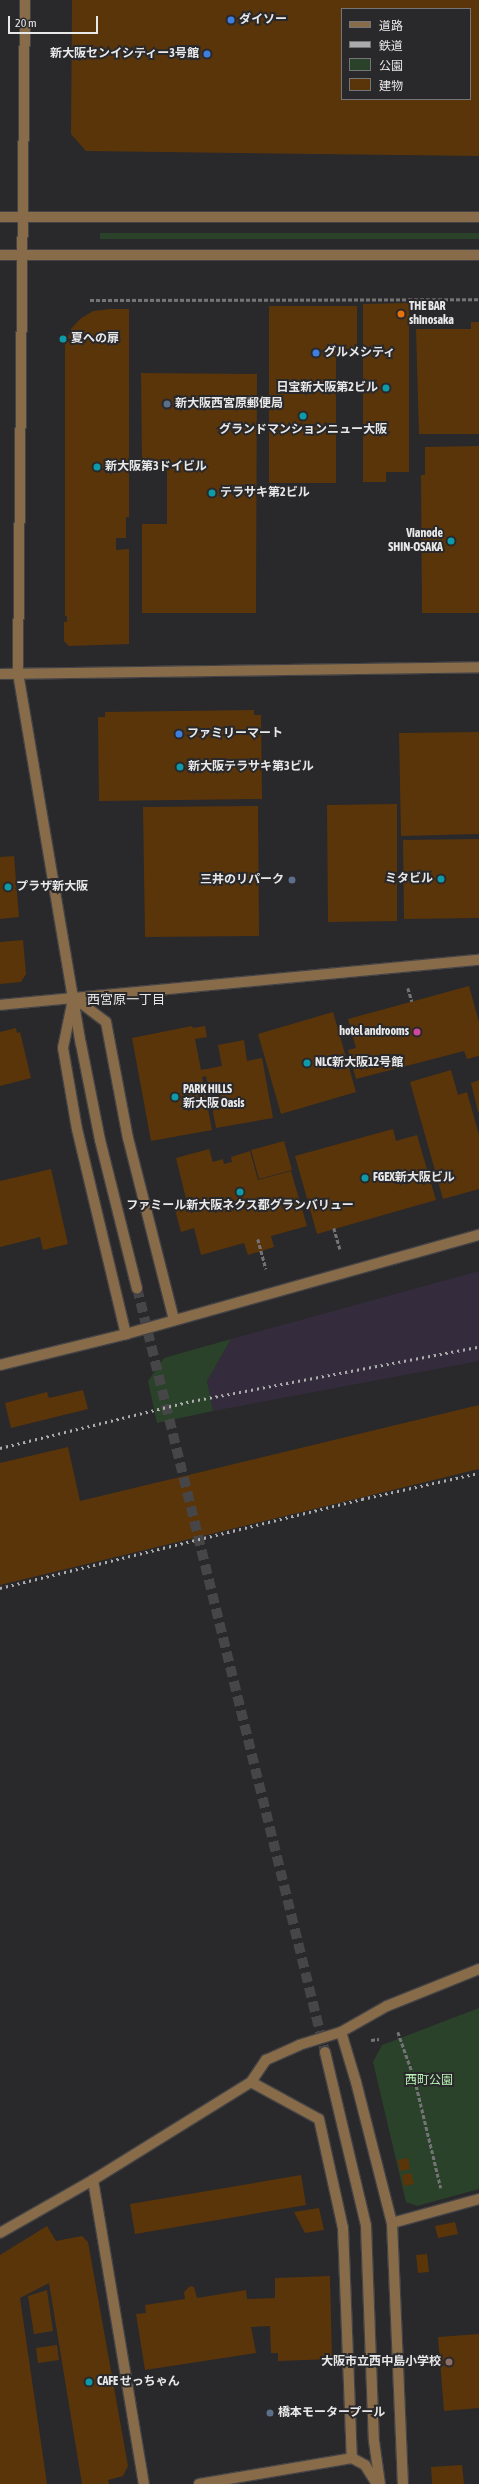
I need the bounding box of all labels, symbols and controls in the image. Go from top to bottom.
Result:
scale bar [10,8,100,34]
legend [341,8,471,100]
place label: ダイソー [239,13,287,27]
marker: ダイソー [226,15,236,25]
text: 20 m [15,16,37,30]
text: 道路 [379,19,403,33]
text: 鉄道 [379,39,403,53]
place label: 新大阪センイシティー3号館 [49,47,199,61]
marker: 新大阪センイシティー3号館 [202,49,212,59]
text: 公園 [379,59,403,73]
text: 建物 [379,79,403,93]
place label: THE BAR shinosaka [409,300,454,328]
marker: THE BAR shinosaka [396,309,406,319]
place label: 夏への扉 [71,332,119,346]
marker: 夏への扉 [58,334,68,344]
place label: グルメシティ [324,346,396,360]
marker: グルメシティ [311,348,321,358]
place label: 日宝新大阪第2ビル [276,381,378,395]
marker: 日宝新大阪第2ビル [381,383,391,393]
place label: 新大阪西宮原郵便局 [175,397,283,411]
marker: 新大阪西宮原郵便局 [162,399,172,409]
marker: グランドマンションニュー大阪 [298,411,308,421]
place label: グランドマンションニュー大阪 [219,423,387,437]
place label: 新大阪第3ドイビル [105,460,207,474]
marker: 新大阪第3ドイビル [92,462,102,472]
place label: テラサキ第2ビル [220,486,310,500]
marker: テラサキ第2ビル [207,488,217,498]
place label: Vianode SHIN-OSAKA [388,527,443,555]
marker: Vianode SHIN-OSAKA [446,536,456,546]
place label: ファミリーマート [187,727,283,741]
marker: ファミリーマート [174,729,184,739]
place label: 新大阪テラサキ第3ビル [188,760,314,774]
marker: 新大阪テラサキ第3ビル [175,762,185,772]
place label: ミタビル [385,872,433,886]
place label: 三井のリパーク [200,873,284,887]
marker: ミタビル [436,874,446,884]
marker: 三井のリパーク [287,875,297,885]
place label: プラザ新大阪 [16,880,88,894]
marker: プラザ新大阪 [3,882,13,892]
district label: 西宮原一丁目 [87,992,165,1008]
place label: hotel androoms [339,1025,409,1039]
marker: hotel androoms [412,1027,422,1037]
place label: NLC新大阪12号館 [315,1056,403,1070]
marker: NLC新大阪12号館 [302,1058,312,1068]
place label: PARK HILLS 新大阪 Oasis [183,1083,244,1111]
marker: PARK HILLS 新大阪 Oasis [170,1092,180,1102]
place label: FGEX新大阪ビル [373,1171,455,1185]
marker: FGEX新大阪ビル [360,1173,370,1183]
marker: ファミール新大阪ネクス都グランバリュー [235,1187,245,1197]
place label: ファミール新大阪ネクス都グランバリュー [126,1199,354,1213]
park label: 西町公園 [405,2074,453,2088]
place label: 大阪市立西中島小学校 [321,2355,441,2369]
marker: 大阪市立西中島小学校 [444,2357,454,2367]
place label: CAFE せっちゃん [97,2375,180,2389]
marker: CAFE せっちゃん [84,2377,94,2387]
place label: 橋本モータープール [278,2406,386,2420]
marker: 橋本モータープール [265,2408,275,2418]

